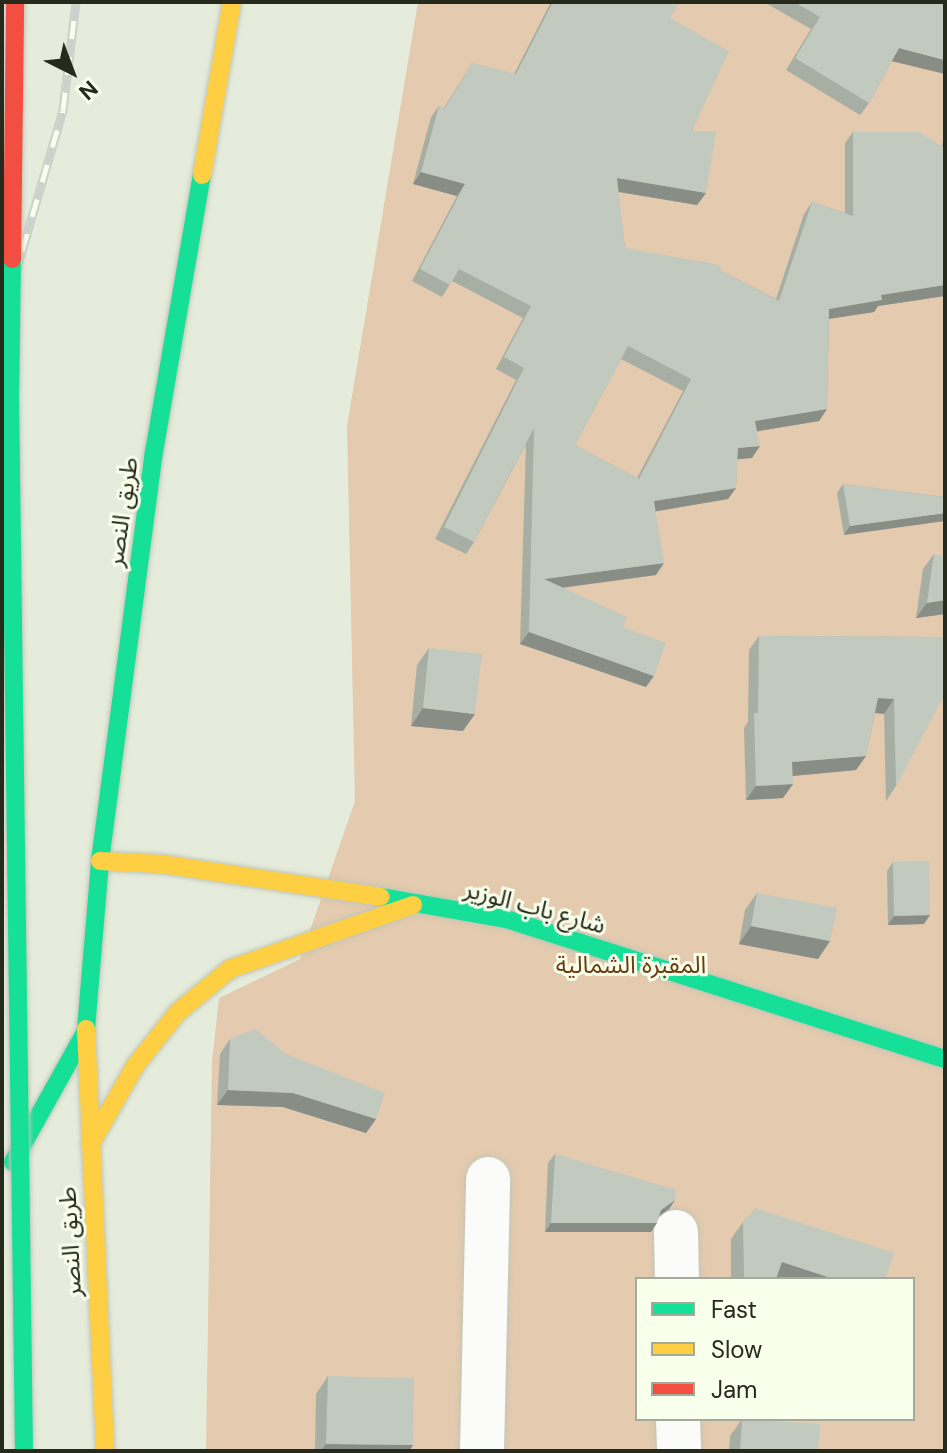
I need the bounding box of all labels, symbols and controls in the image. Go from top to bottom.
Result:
north arrow [32,32,112,112]
text: N [73,74,104,106]
street label: طريق النصر [100,455,144,569]
street label: شارع باب الوزير [461,874,609,940]
park label: المقبرة الشمالية [556,951,706,979]
street label: طريق النصر [53,1186,87,1298]
legend [635,1277,915,1421]
text: Fast [711,1294,757,1325]
text: Slow [711,1334,762,1365]
text: Jam [711,1374,757,1405]

